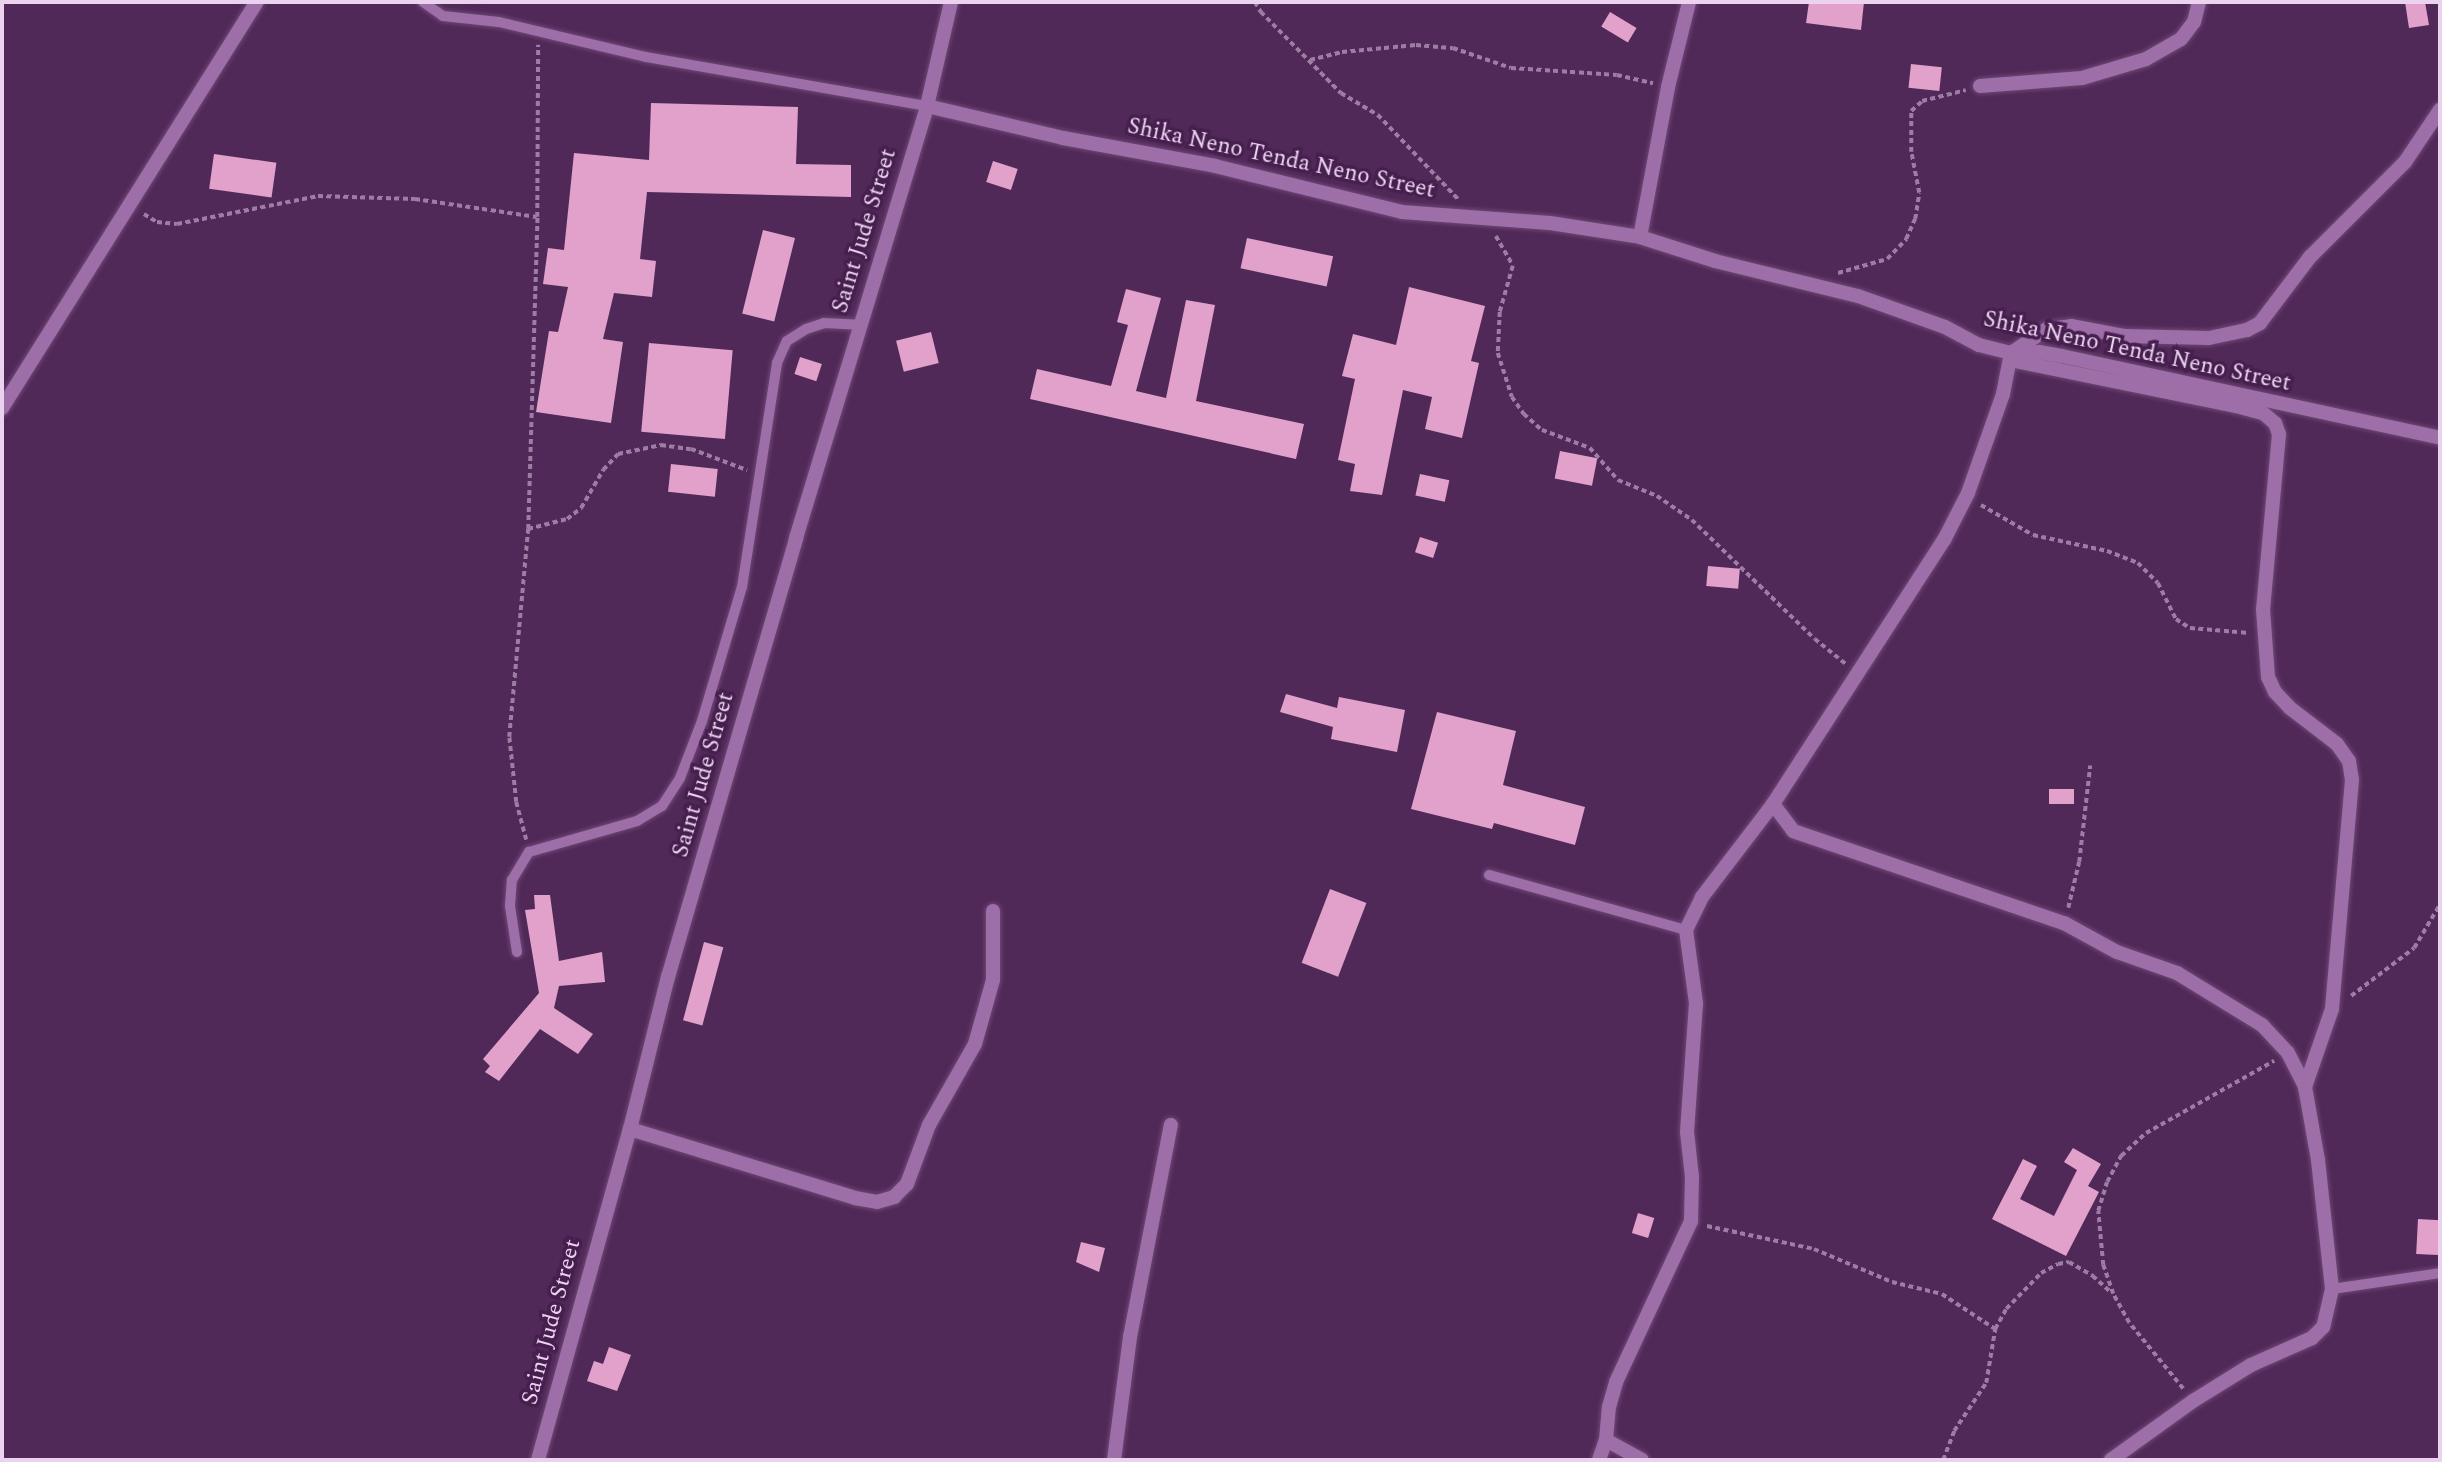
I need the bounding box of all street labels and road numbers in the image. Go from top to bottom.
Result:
street label: Shika Neno Tenda Neno Street [1125,113,1437,205]
street label: Saint Jude Street [827,146,903,316]
street label: Shika Neno Tenda Neno Street [1981,306,2293,398]
street label: Saint Jude Street [667,689,741,861]
street label: Saint Jude Street [517,1236,587,1408]

